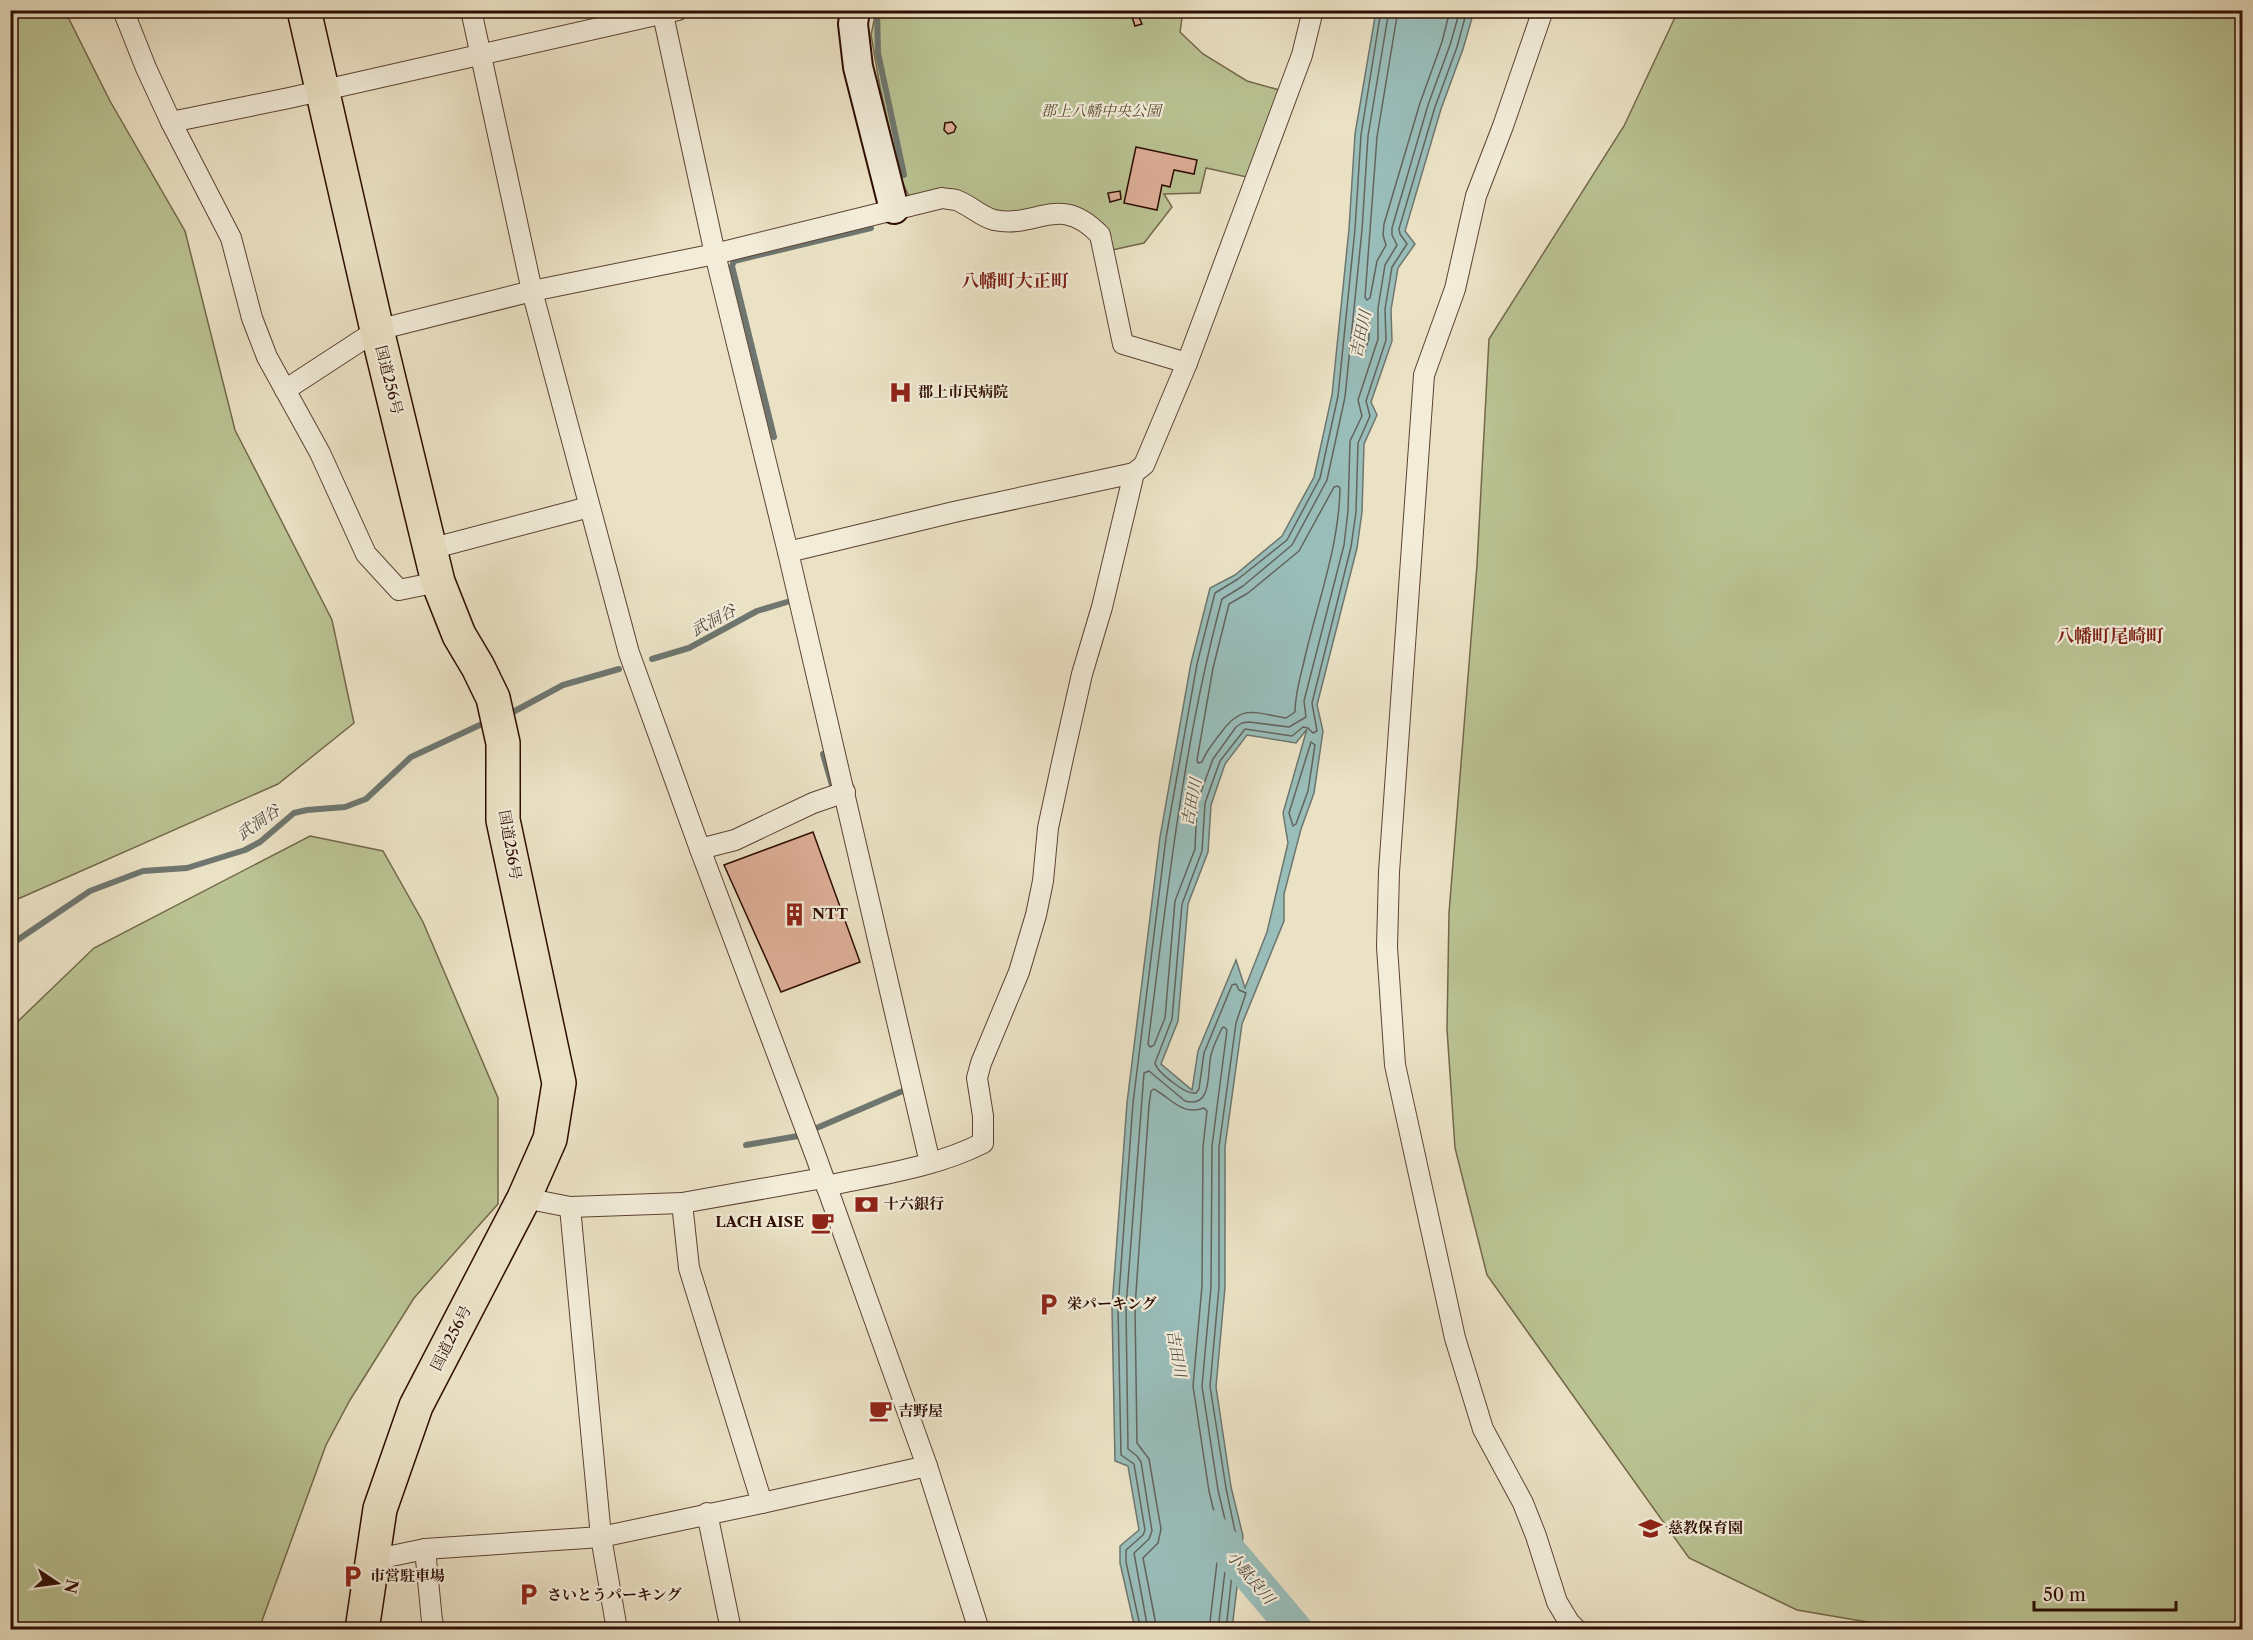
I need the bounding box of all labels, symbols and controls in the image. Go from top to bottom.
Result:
park label: 郡上八幡中央公園 [1041,101,1164,120]
district label: 八幡町大正町 [961,270,1069,292]
water label: 吉田川 [1345,306,1375,360]
street label: 国道256号 [372,343,407,416]
hospital icon: 郡上市民病院 [887,379,913,405]
place label: 郡上市民病院 [918,382,1008,401]
water label: 武洞谷 [687,599,740,640]
district label: 八幡町尾崎町 [2056,625,2164,647]
water label: 吉田川 [1177,775,1206,827]
water label: 武洞谷 [233,799,284,844]
street label: 国道256号 [495,809,526,881]
building icon: NTT [781,901,807,927]
place label: NTT [812,904,849,923]
bank icon: 十六銀行 [853,1191,879,1217]
place label: 十六銀行 [884,1194,944,1213]
cafe icon: LACH AISE [809,1209,835,1235]
place label: LACH AISE [715,1212,804,1231]
parking icon: 栄パーキング [1036,1291,1062,1317]
place label: 栄パーキング [1067,1294,1157,1313]
street label: 国道256号 [426,1302,475,1374]
water label: 吉田川 [1163,1328,1191,1380]
cafe icon: 吉野屋 [867,1398,893,1424]
place label: 吉野屋 [898,1401,943,1420]
school or university icon: 慈教保育園 [1637,1515,1663,1541]
place label: 慈教保育園 [1668,1518,1743,1537]
water label: 小駄良川 [1223,1546,1281,1609]
north arrow [27,1553,87,1613]
parking icon: 市営駐車場 [339,1563,365,1589]
place label: 市営駐車場 [370,1566,445,1585]
scale bar [2034,1574,2176,1612]
text: N [60,1577,83,1595]
parking icon: さいとうパーキング [516,1582,542,1608]
text: 50 m [2043,1584,2086,1606]
place label: さいとうパーキング [547,1585,682,1604]

